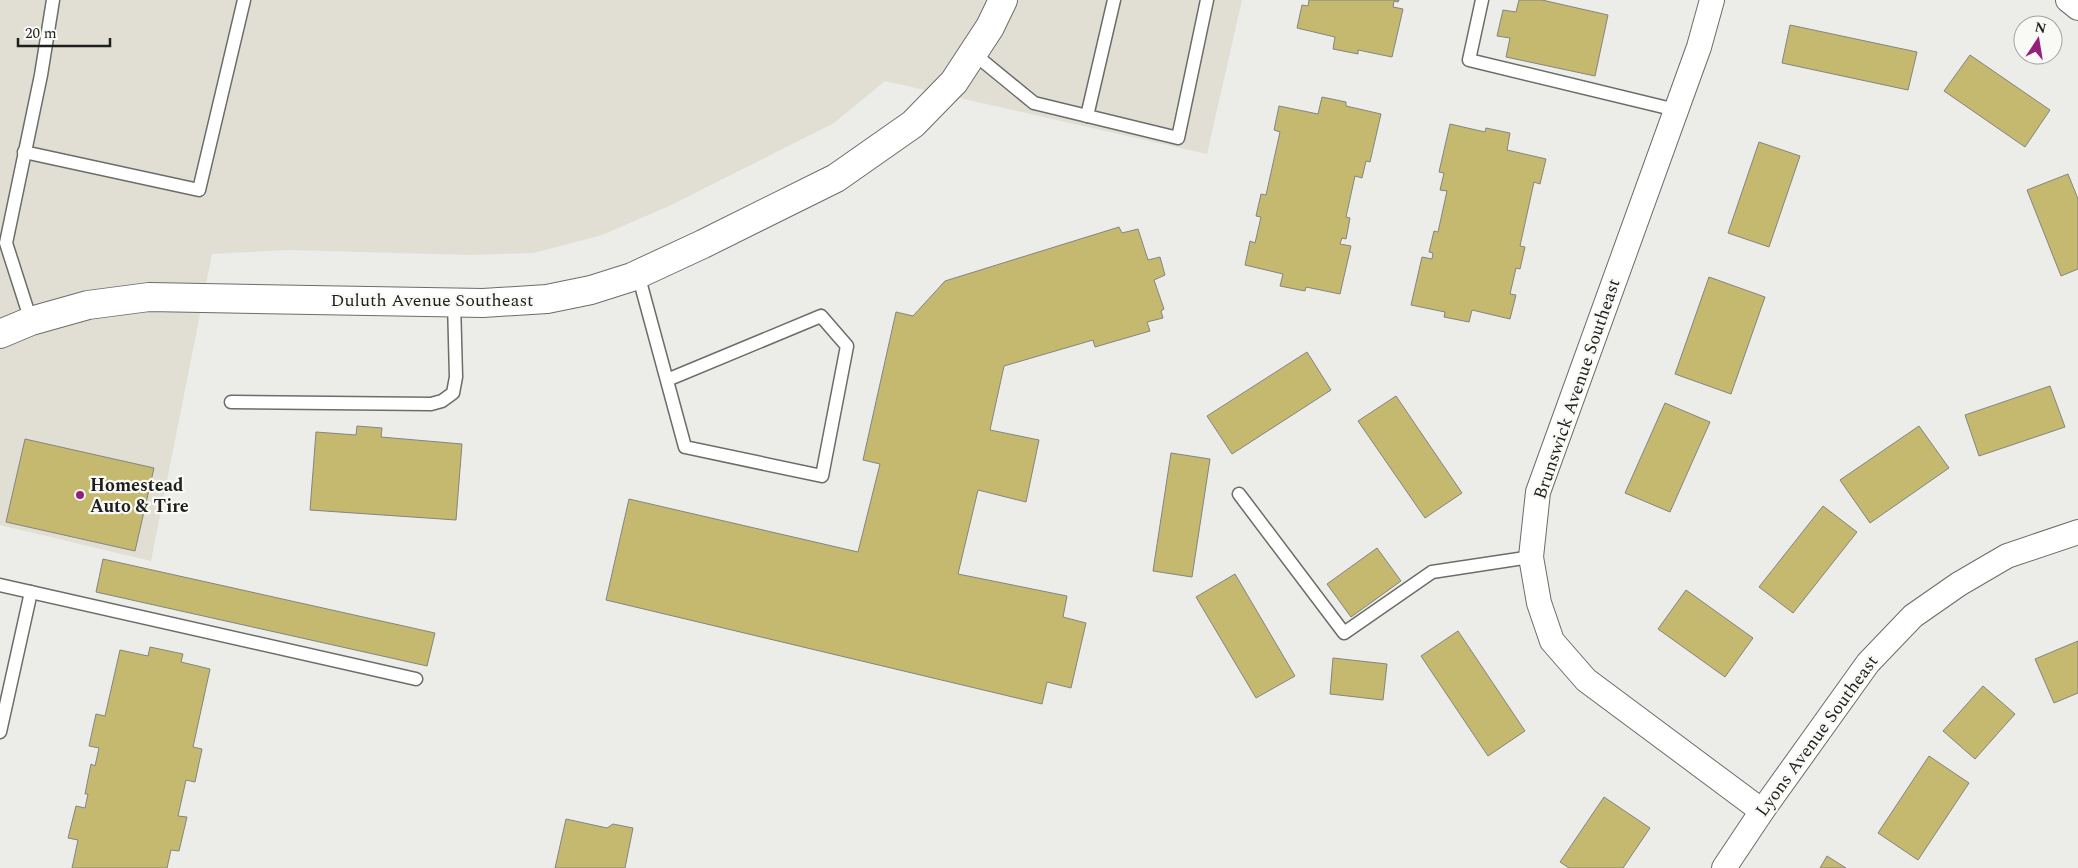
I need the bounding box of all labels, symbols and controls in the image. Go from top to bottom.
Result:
scale bar [18,15,110,47]
north arrow [2013,15,2063,65]
text: N [2033,16,2048,39]
text: 20 m [25,22,57,45]
street label: Brunswick Avenue Southeast [1527,275,1627,503]
street label: Duluth Avenue Southeast [331,287,533,314]
place label: Homestead Auto & Tire [90,472,189,520]
marker: Homestead Auto & Tire [74,489,86,501]
street label: Lyons Avenue Southeast [1749,649,1885,823]

